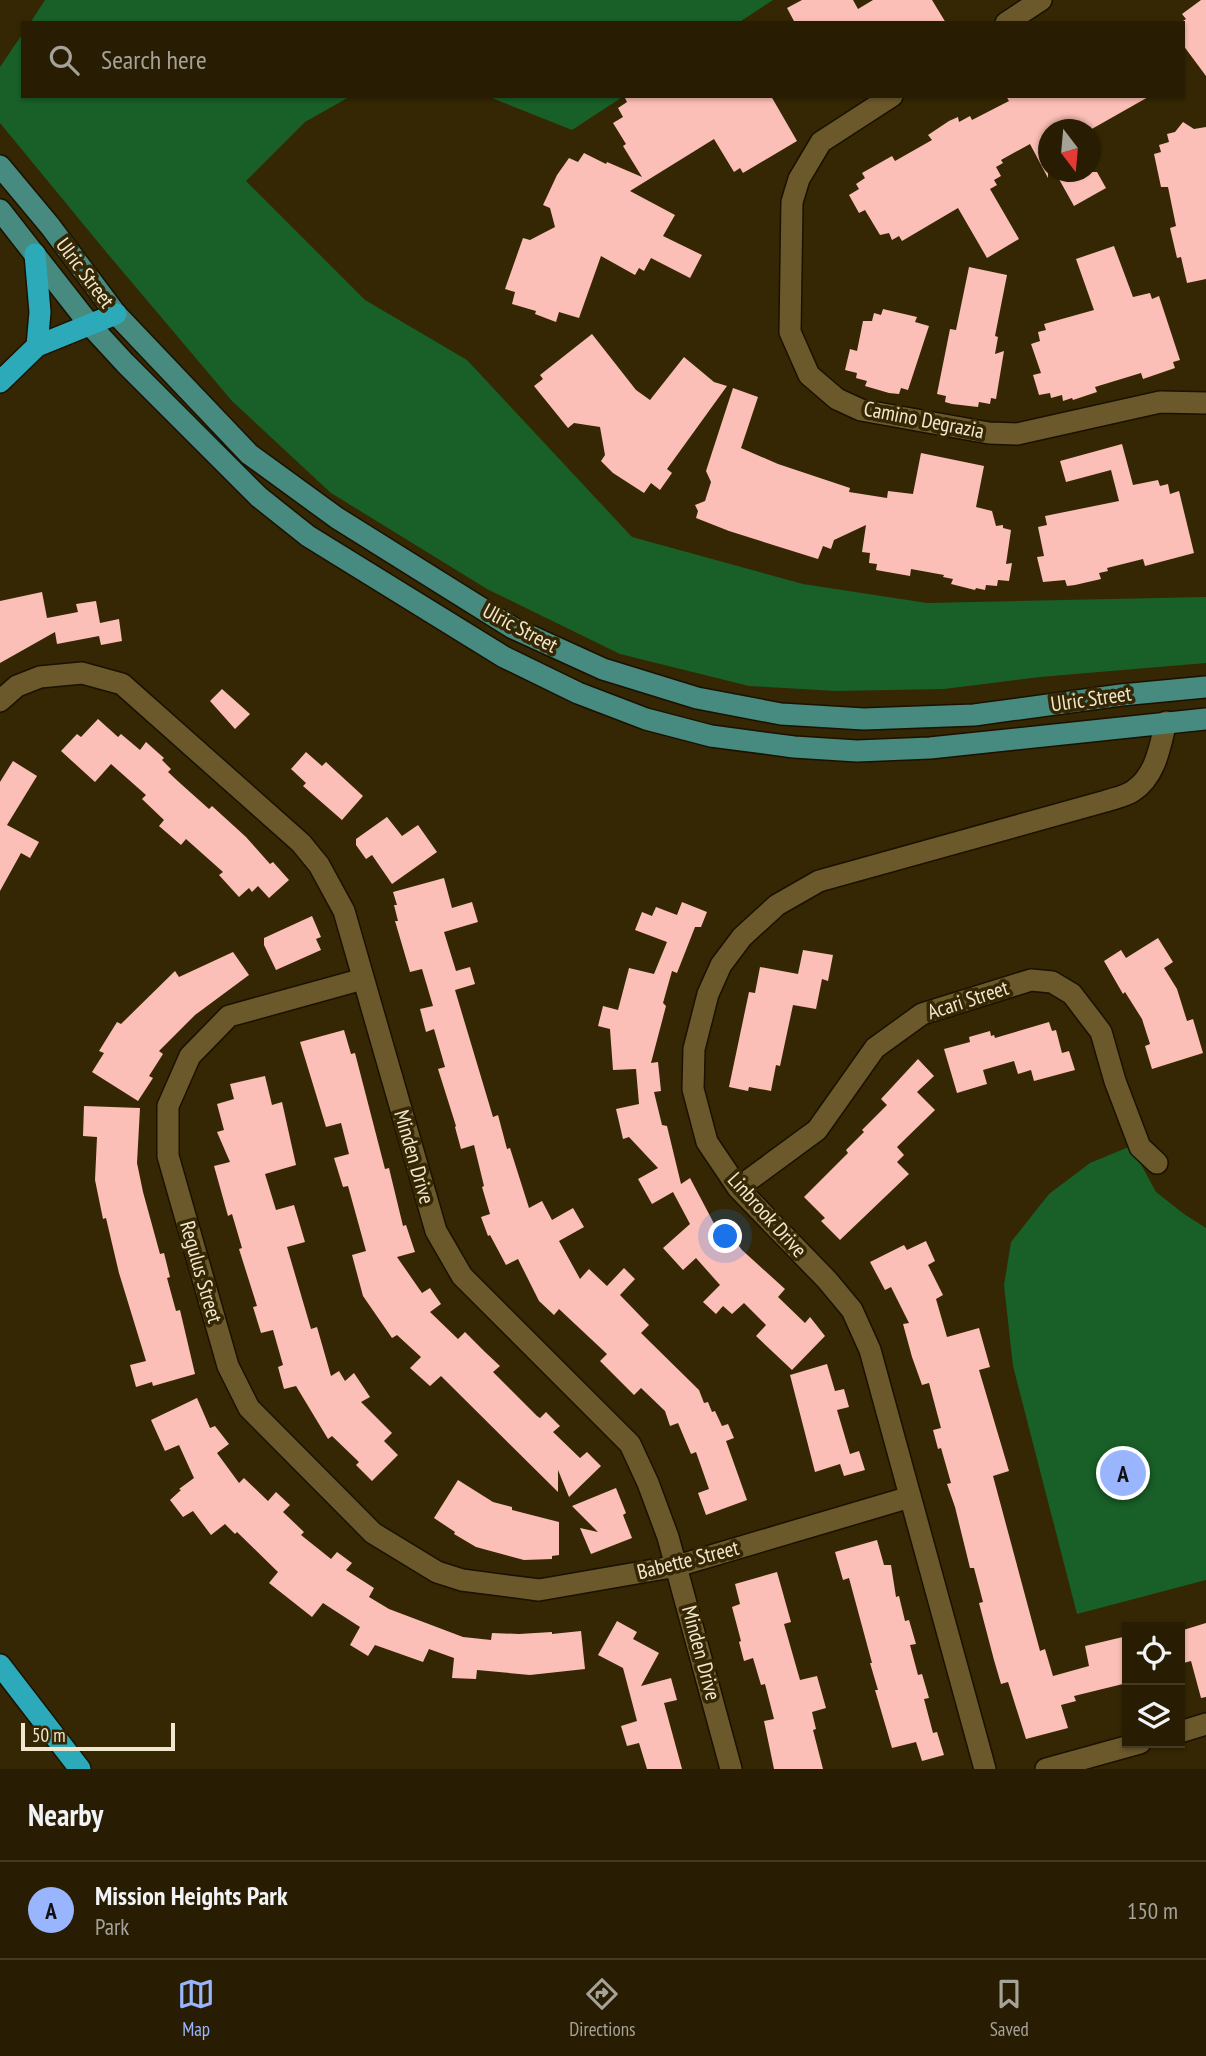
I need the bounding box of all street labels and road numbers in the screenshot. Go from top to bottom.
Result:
street label: Ulric Street [50,232,121,313]
street label: Camino Degrazia [862,395,987,444]
street label: Ulric Street [478,597,563,659]
street label: Ulric Street [1049,679,1133,718]
street label: Acari Street [924,974,1012,1025]
street label: Minden Drive [388,1107,441,1207]
street label: Linbrook Drive [722,1166,813,1263]
street label: Regulus Street [174,1218,229,1326]
street label: Babette Street [634,1534,742,1585]
street label: Minden Drive [676,1603,727,1703]

